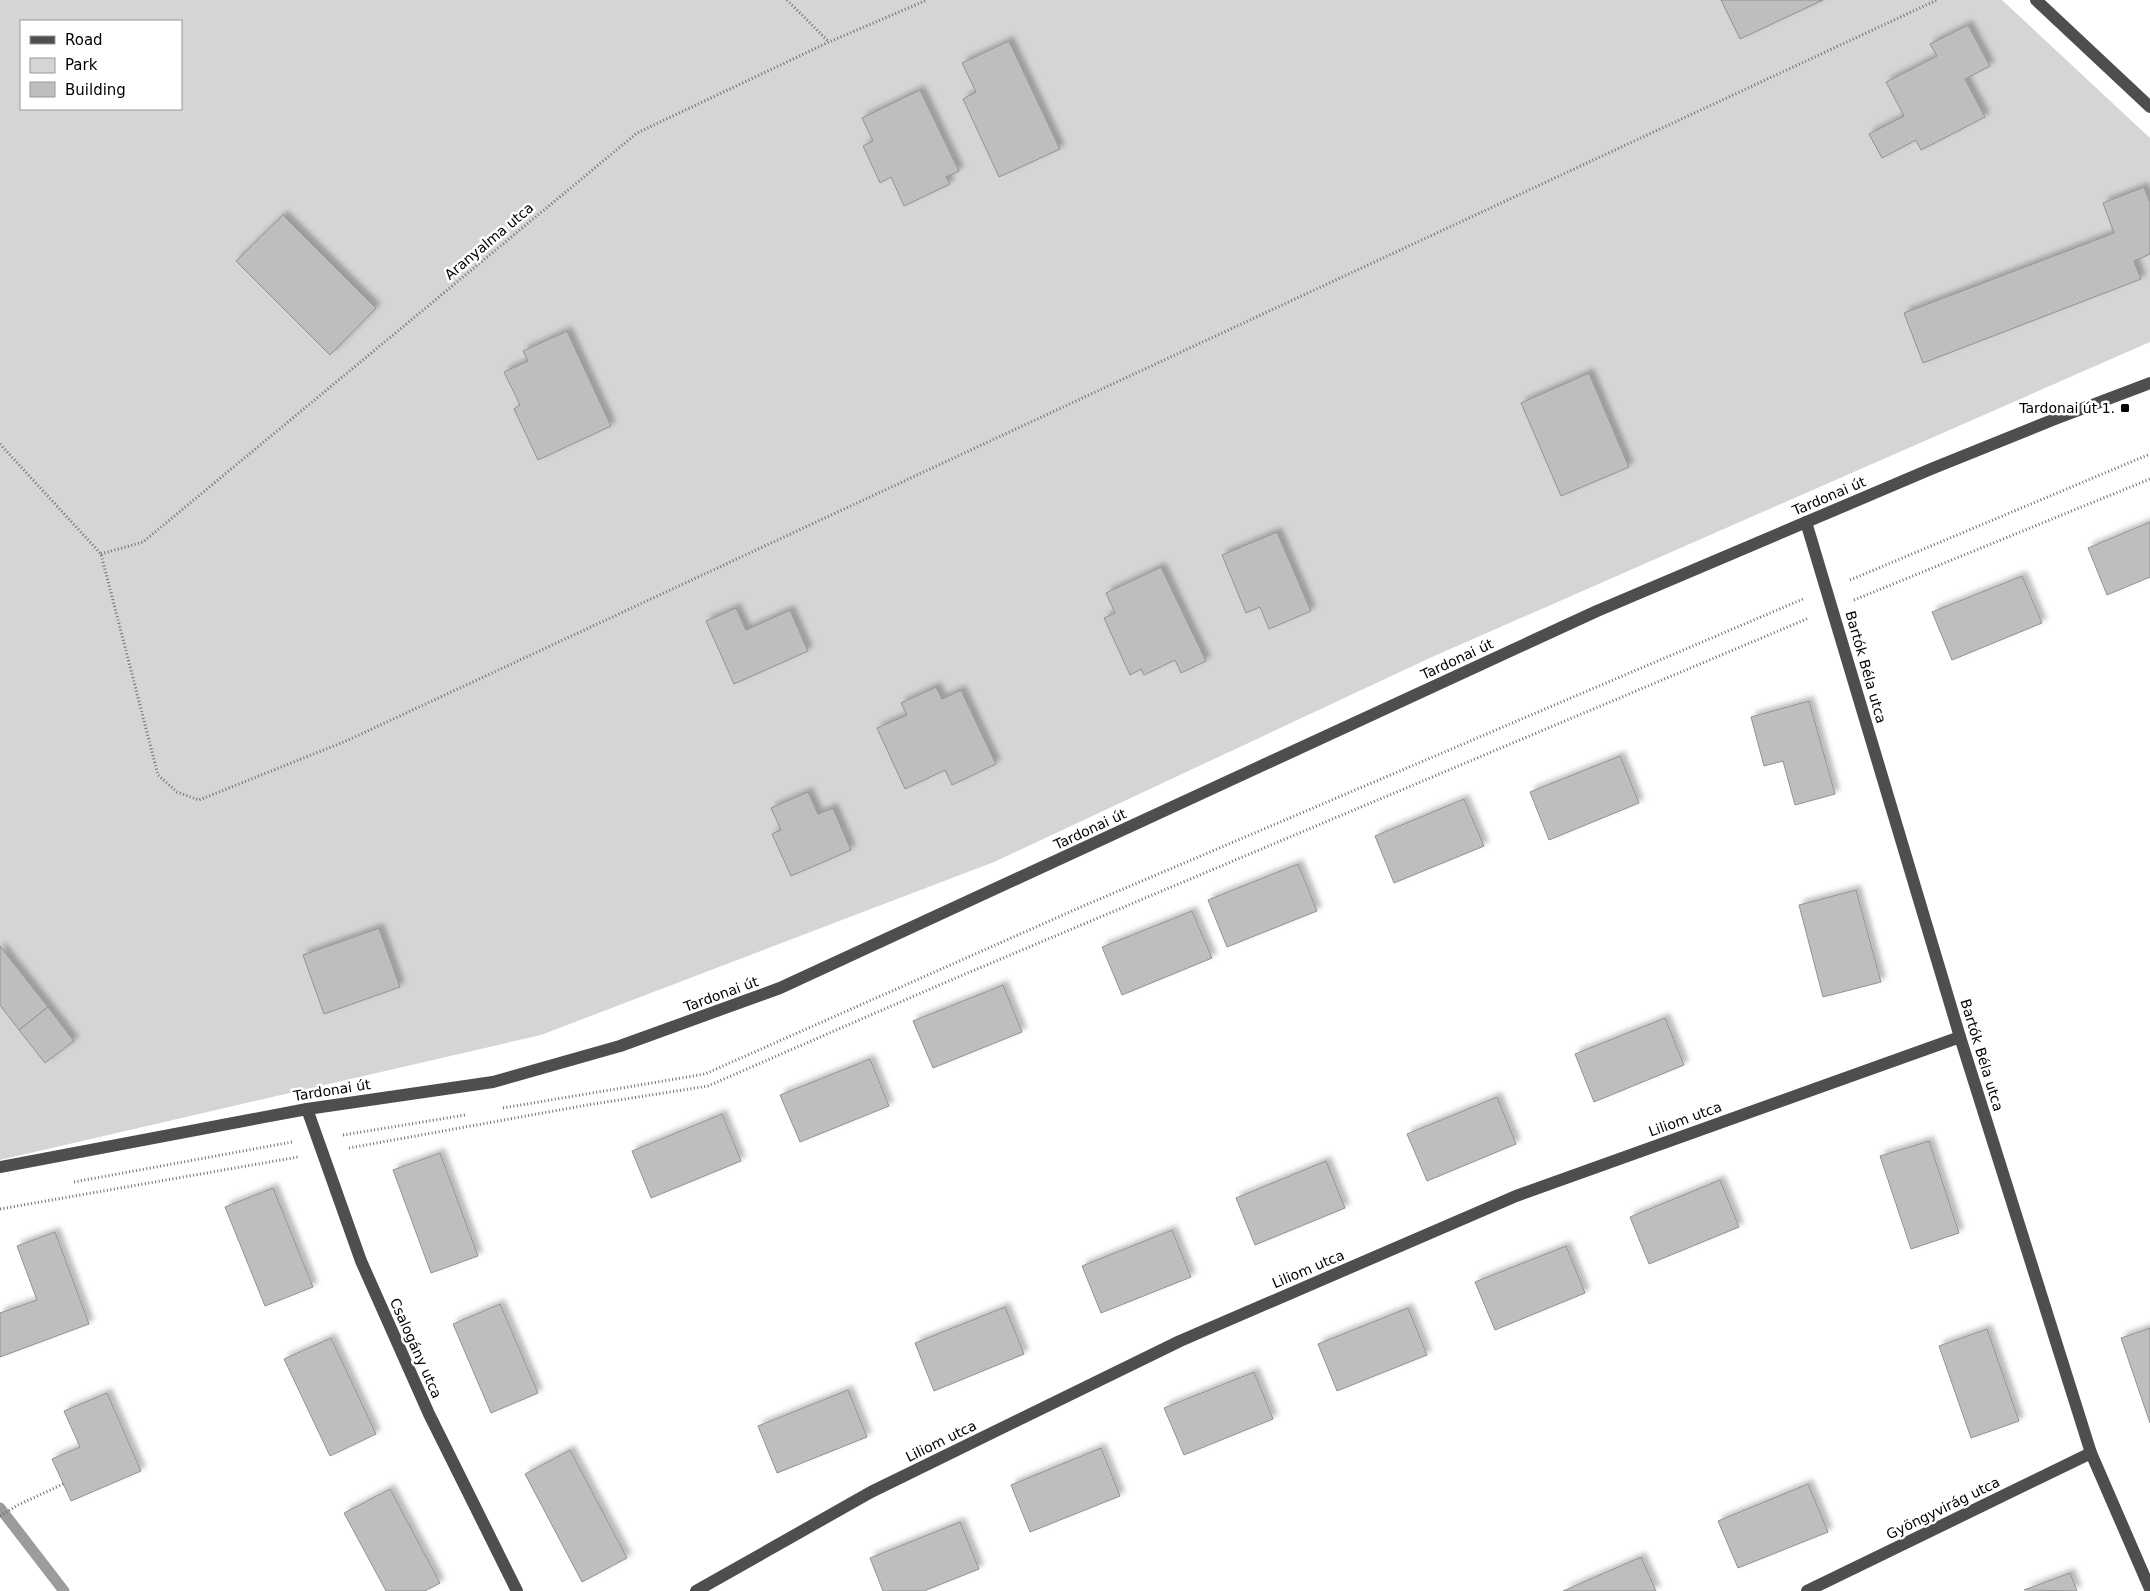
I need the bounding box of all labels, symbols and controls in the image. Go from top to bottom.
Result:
legend [20,20,182,110]
text: Road [65,31,103,49]
text: Park [65,56,98,74]
text: Building [65,81,126,99]
street label: Aranyalma utca [441,199,537,283]
place label: Tardonai út 1. [2018,400,2115,416]
marker: Tardonai út 1. [2119,402,2131,414]
street label: Tardonai út [1789,473,1868,519]
street label: Bartók Béla utca [1842,609,1890,725]
street label: Tardonai út [1417,635,1496,683]
street label: Tardonai út [1050,805,1129,853]
street label: Tardonai út [681,973,761,1015]
street label: Bartók Béla utca [1957,997,2007,1113]
street label: Tardonai út [291,1076,372,1104]
street label: Liliom utca [1646,1098,1724,1140]
street label: Liliom utca [1270,1247,1346,1291]
street label: Csalogány utca [387,1295,445,1401]
street label: Liliom utca [903,1417,979,1465]
street label: Gyöngyvirág utca [1884,1474,2002,1542]

